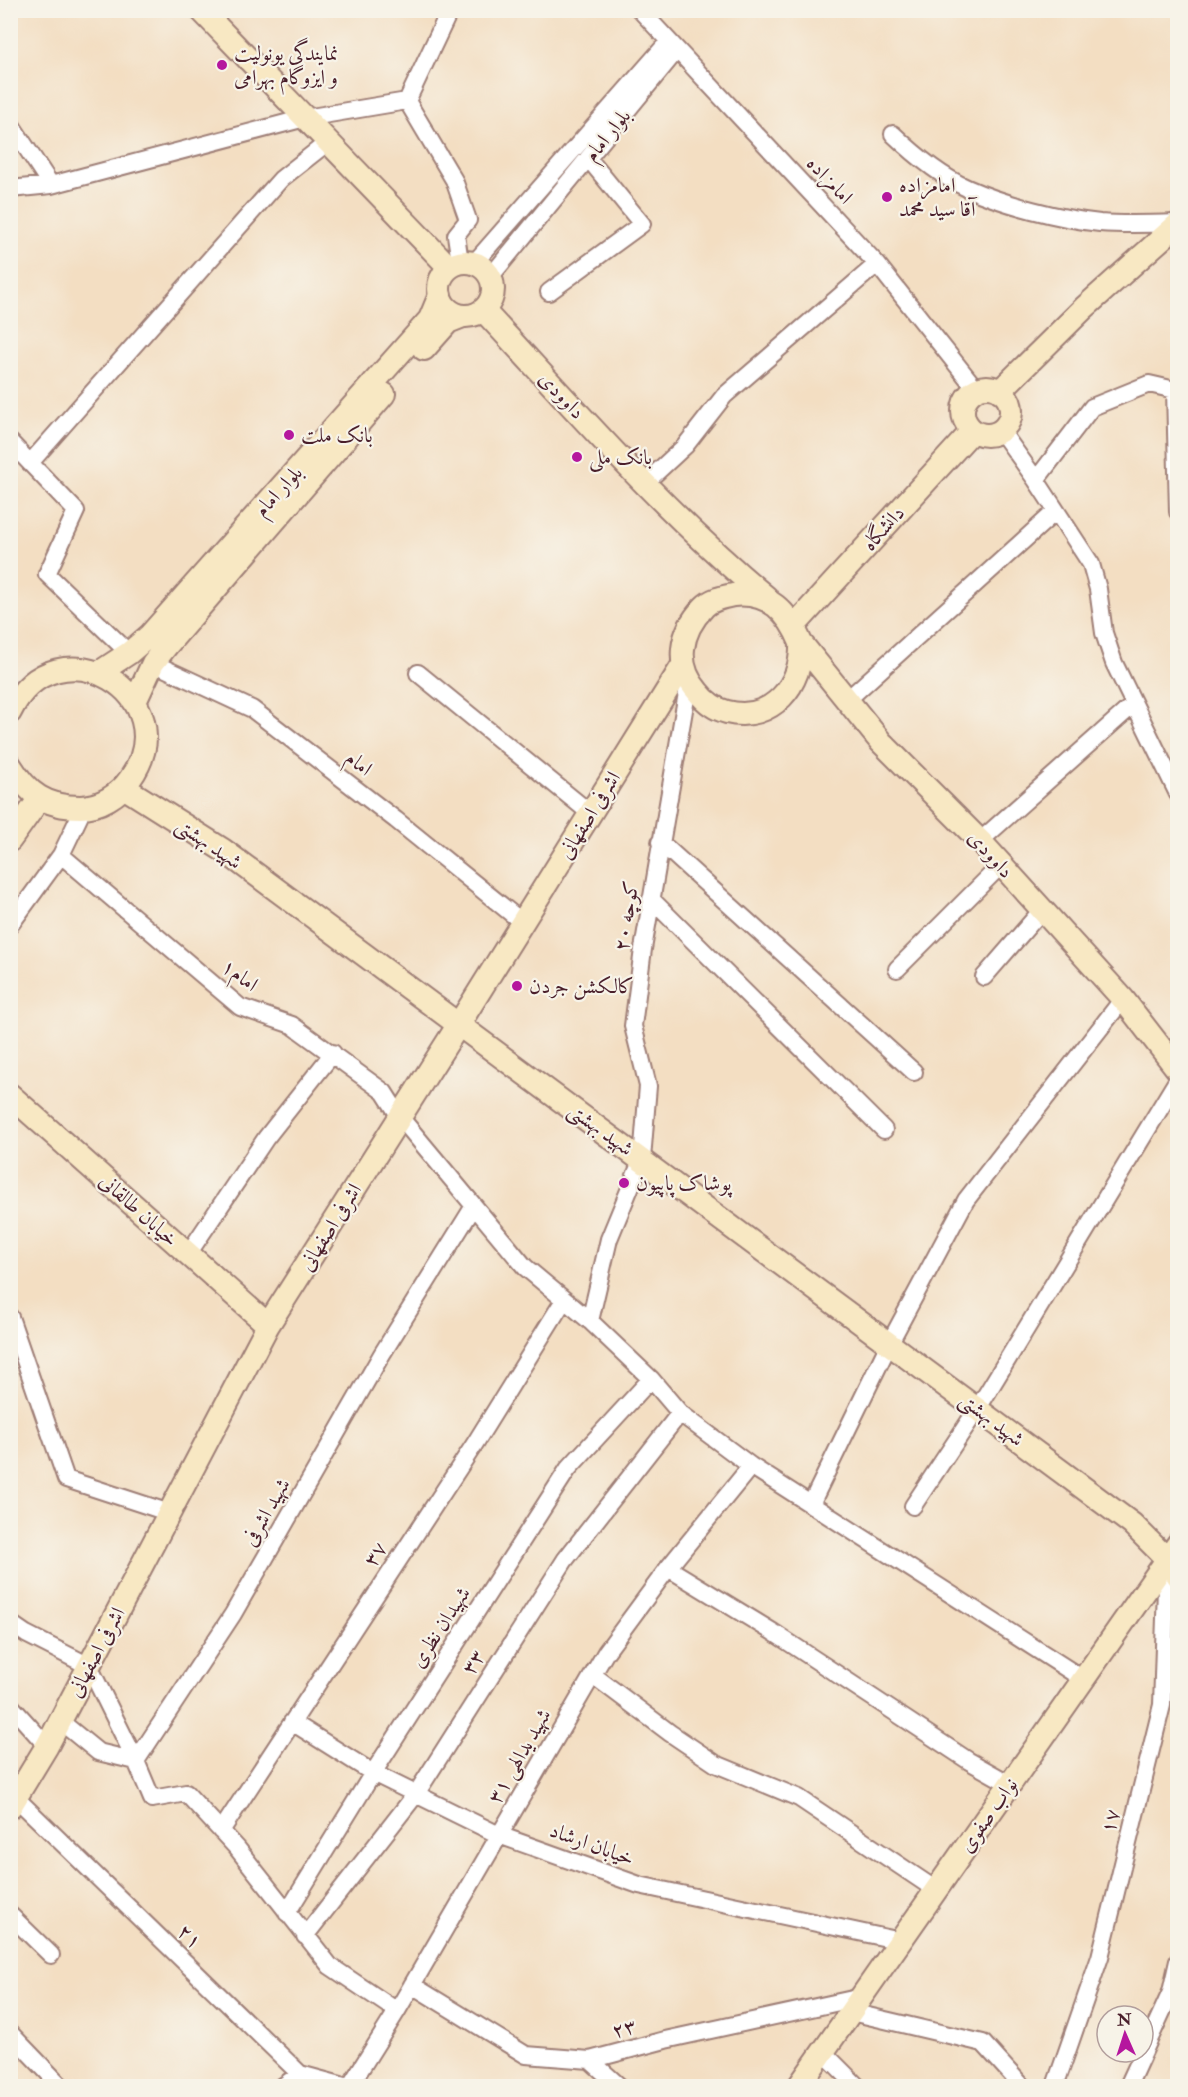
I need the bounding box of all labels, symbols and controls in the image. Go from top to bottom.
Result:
place label: نمایندگی یونولیت و ایزوگام بهرامی [234,37,338,95]
marker: نمایندگی یونولیت و ایزوگام بهرامی [215,58,229,72]
street label: بلوار امام [578,103,640,170]
street label: امامزاده [800,150,859,211]
place label: امامزاده آقا سید محمد [899,172,978,223]
marker: امامزاده آقا سید محمد [880,190,894,204]
street label: داوودی [533,366,591,425]
place label: بانک ملت [301,422,373,449]
marker: بانک ملت [282,428,296,442]
place label: بانک ملی [589,444,652,473]
marker: بانک ملی [570,450,584,464]
street label: بلوار امام [248,460,312,525]
street label: دانشگاه [856,500,911,557]
street label: امام [337,744,378,786]
street label: اشرفی اصفهانی [552,766,627,864]
street label: شهید بهشتی [170,811,247,876]
street label: داوودی [962,824,1020,884]
street label: کوچه ۲۰ [608,879,645,953]
street label: امام۱ [214,953,264,1001]
place label: کالکشن جردن [529,973,634,1000]
marker: کالکشن جردن [510,979,524,993]
street label: شهید بهشتی [562,1097,639,1163]
street label: خیابان طالقانی [93,1168,184,1253]
place label: پوشاک پاپیون [636,1170,732,1198]
marker: پوشاک پاپیون [617,1176,631,1190]
street label: اشرفی اصفهانی [293,1178,368,1276]
street label: شهید بهشتی [953,1386,1030,1453]
street label: شهید اشرفی [236,1473,297,1551]
street label: ۳۷ [357,1537,393,1572]
street label: شهیدان نظری [404,1581,477,1673]
street label: اشرفی اصفهانی [61,1602,131,1702]
street label: ۳۳ [455,1645,491,1680]
street label: ۳۱ شهید یدالهی [481,1704,558,1809]
street label: نواب صفوی [953,1773,1024,1858]
street label: ۱۷ [1094,1806,1127,1836]
street label: خیابان ارشاد [546,1817,638,1872]
street label: ۲۱ [171,1918,208,1955]
north arrow [1095,2004,1155,2064]
text: N [1116,2010,1133,2030]
street label: ۲۳ [609,2012,639,2045]

